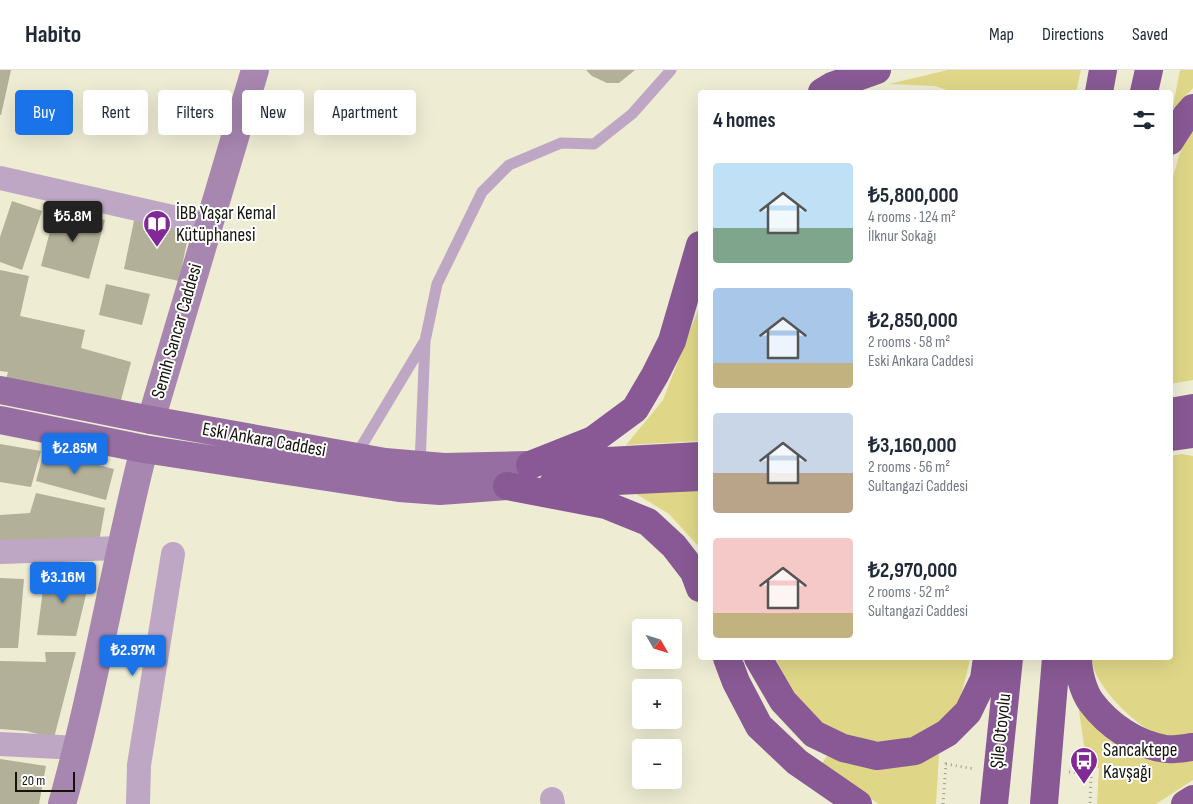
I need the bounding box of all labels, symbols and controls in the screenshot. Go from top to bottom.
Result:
text: Habito [25,20,81,49]
text: Map [989,24,1014,45]
text: Directions [1042,24,1104,45]
text: Saved [1132,24,1168,45]
chip: Buy [15,90,73,135]
chip: Rent [83,90,148,135]
chip: Filters [158,90,232,135]
chip: New [242,90,304,135]
chip: Apartment [314,90,416,135]
icon: filters [1130,106,1158,134]
text: 4 homes [713,108,776,133]
icon: home [753,183,813,243]
text: ₺5,800,000 [868,183,958,208]
pin: ₺5.8M [38,200,108,243]
place label: İBB Yaşar Kemal Kütüphanesi [176,202,276,247]
text: ₺5.8M [54,207,92,226]
text: 4 rooms · 124 m² [868,208,956,227]
library icon: İBB Yaşar Kemal Kütüphanesi [142,209,172,248]
text: İlknur Sokağı [868,227,936,246]
street label: Semih Sancar Caddesi [147,261,207,401]
icon: home [753,308,813,368]
text: ₺2,850,000 [868,308,958,333]
text: 2 rooms · 58 m² [868,333,950,352]
text: Eski Ankara Caddesi [868,352,973,371]
street label: Eski Ankara Caddesi [200,418,328,462]
pin: ₺2.85M [34,432,116,475]
icon: home [753,433,813,493]
text: ₺3,160,000 [868,433,957,458]
text: ₺2.85M [53,439,97,458]
text: 2 rooms · 56 m² [868,458,950,477]
text: Sultangazi Caddesi [868,477,968,496]
icon: home [753,558,813,618]
text: ₺2,970,000 [868,558,957,583]
pin: ₺3.16M [22,562,104,604]
text: ₺3.16M [41,568,85,587]
text: 2 rooms · 52 m² [868,583,950,602]
text: Sultangazi Caddesi [868,602,968,621]
north arrow [632,619,682,669]
map controls [632,619,682,789]
pin: ₺2.97M [92,634,174,677]
text: ₺2.97M [111,641,155,660]
button: + [632,679,682,729]
street label: Şile Otoyolu [986,692,1016,770]
button: − [632,739,682,789]
place label: Sancaktepe Kavşağı [1103,739,1177,784]
bus stop icon: Sancaktepe Kavşağı [1069,746,1099,785]
scale bar [15,769,75,792]
text: 20 m [22,772,45,789]

